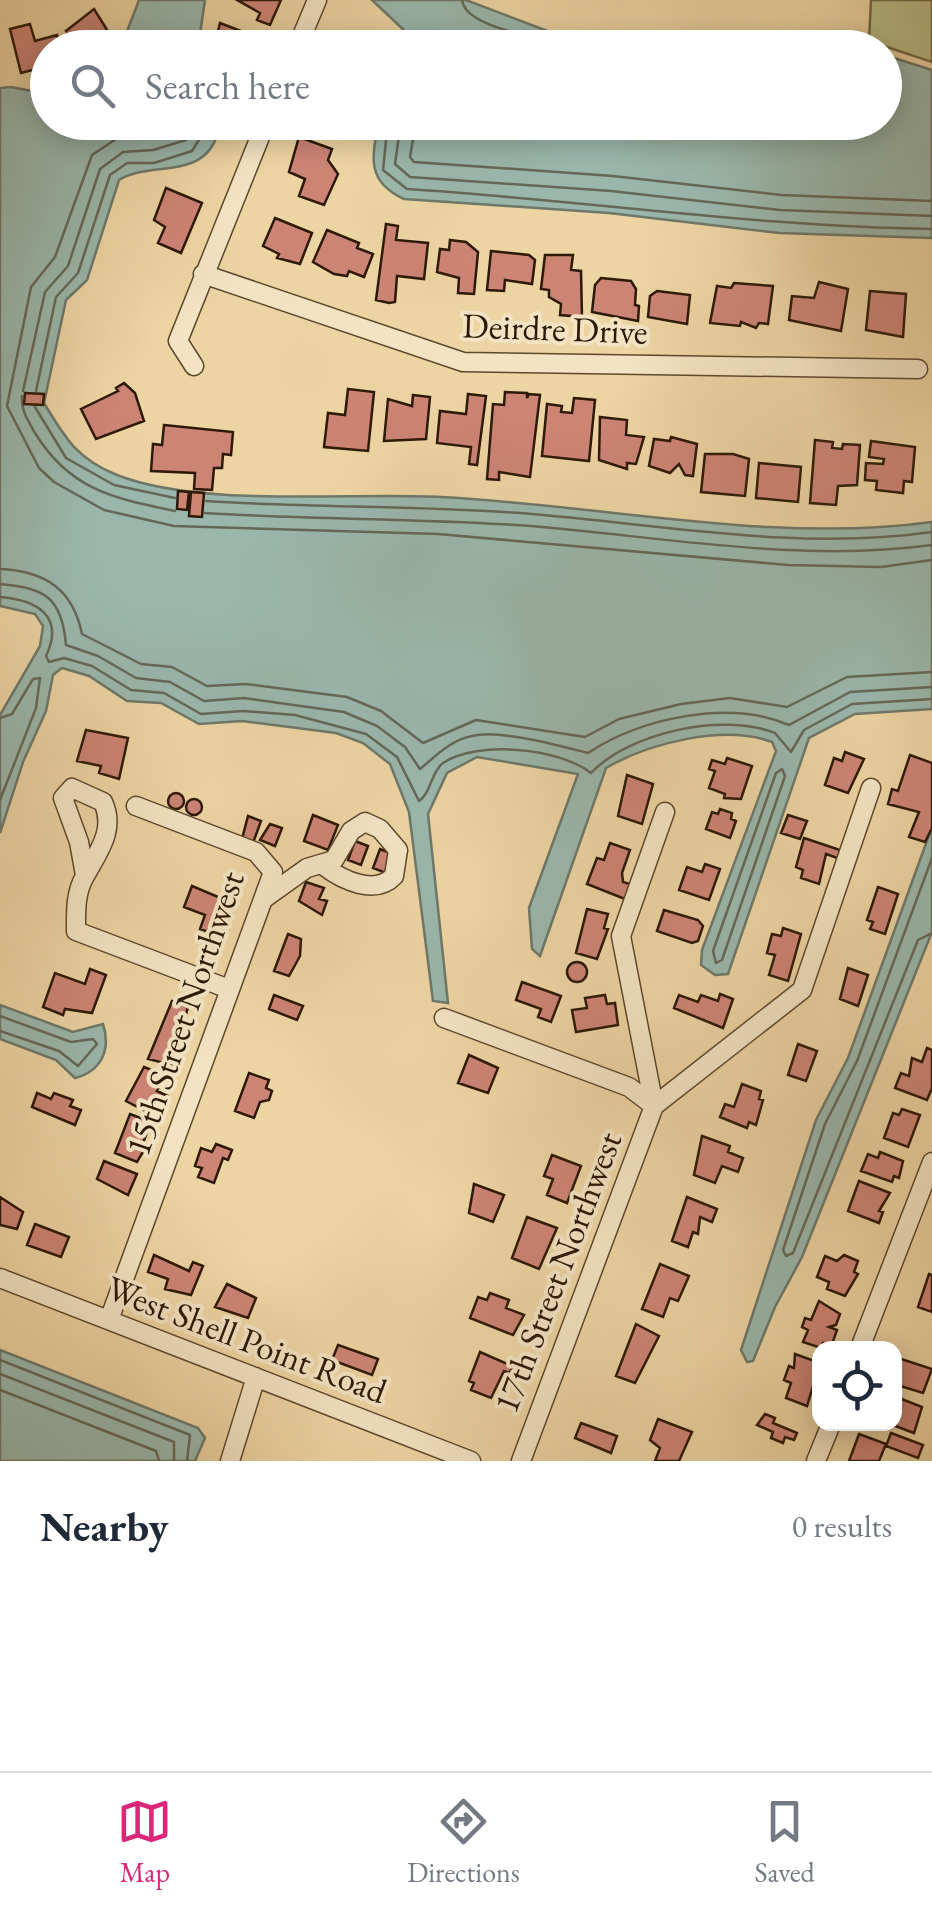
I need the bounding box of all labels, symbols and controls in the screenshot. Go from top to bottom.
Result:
search box [30,30,902,140]
icon: search [65,58,120,113]
text: Search here [145,61,310,110]
street label: Deirdre Drive [462,302,648,354]
street label: 15th Street Northwest [114,865,254,1161]
street label: 17th Street Northwest [483,1125,631,1419]
street label: West Shell Point Road [101,1265,394,1413]
map controls [812,1341,902,1431]
button: locate [812,1341,902,1431]
text: Nearby [40,1499,169,1554]
text: 0 results [792,1505,892,1547]
tab: Map [117,1794,172,1890]
tab: Directions [407,1794,520,1890]
tab: Saved [755,1794,815,1890]

